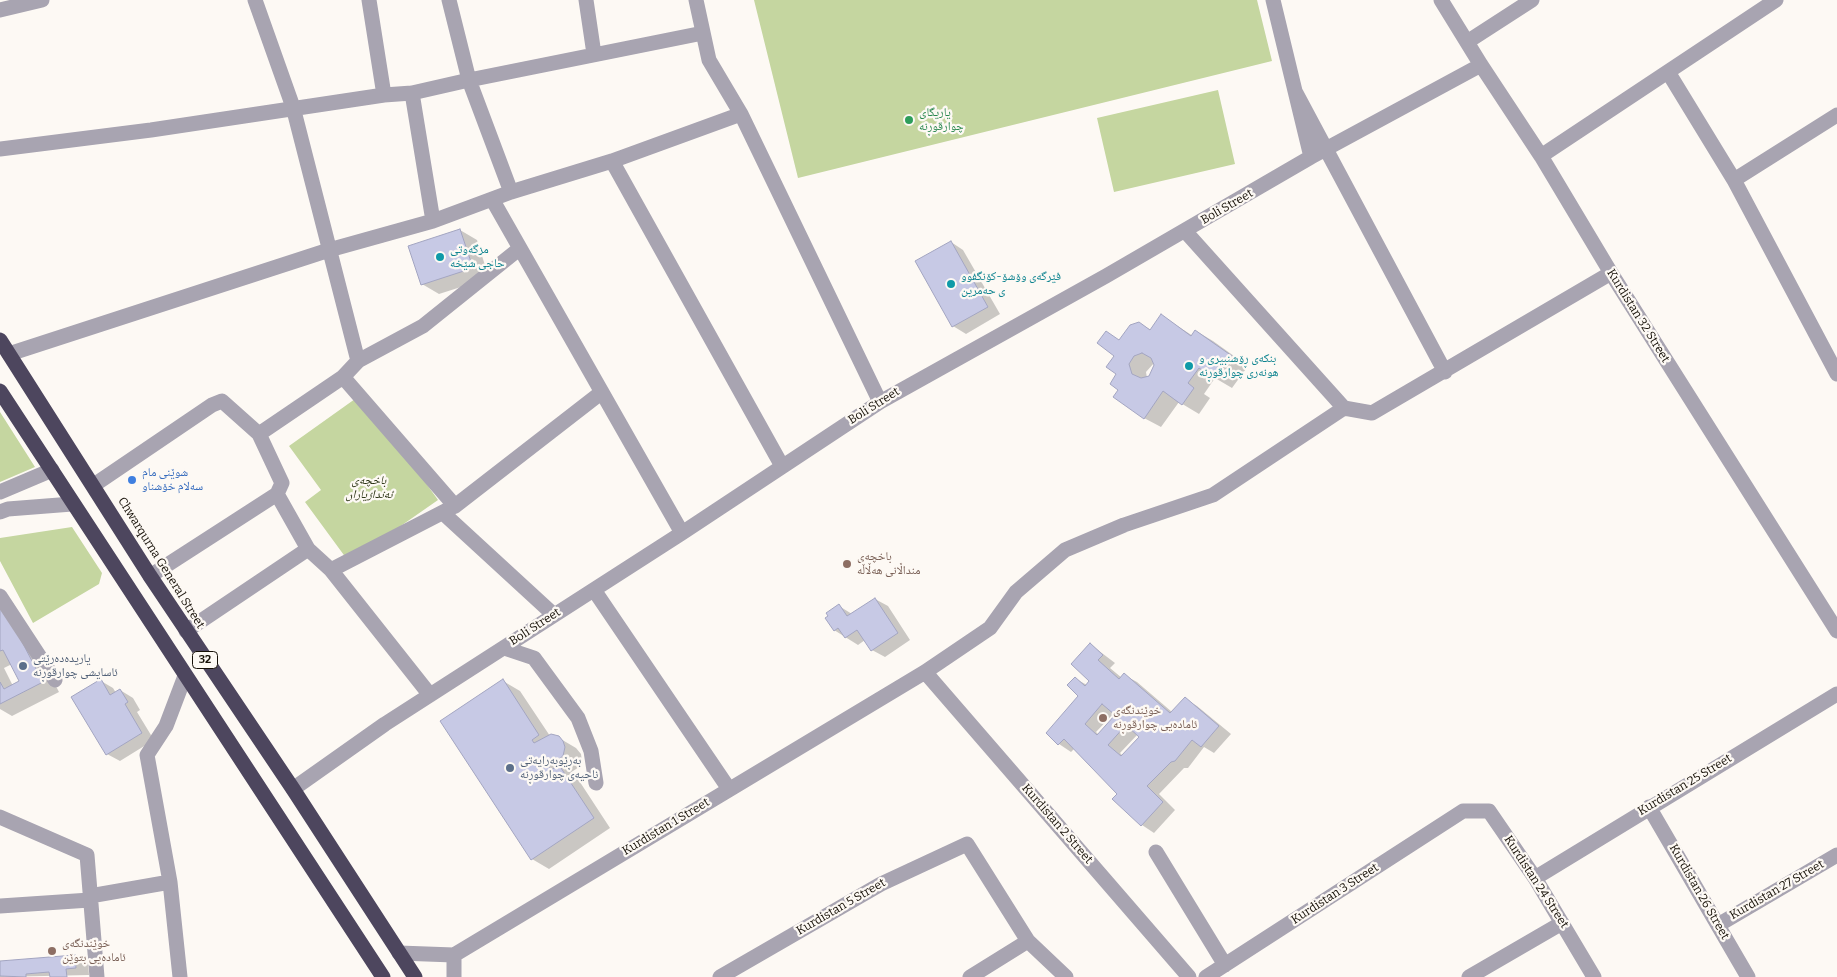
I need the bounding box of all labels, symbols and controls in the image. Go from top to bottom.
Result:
place label: یاریگای چوارقوڕنە [919,106,964,134]
marker: یاریگای چوارقوڕنە [903,114,915,126]
street label: Boli Street [1198,186,1256,228]
place label: مزگەوتی حاجی شێخە [450,243,505,271]
marker: مزگەوتی حاجی شێخە [434,251,446,263]
street label: Kurdistan 32 Street [1603,267,1673,365]
place label: فێرگەی وۆشۆ-کۆنگفوو ی حەمرین [961,270,1061,298]
marker: فێرگەی وۆشۆ-کۆنگفوو ی حەمرین [945,278,957,290]
place label: بنکەی ڕۆشنبیری و هونەری چوارقوڕنە [1199,352,1279,380]
marker: بنکەی ڕۆشنبیری و هونەری چوارقوڕنە [1183,360,1195,372]
street label: Boli Street [846,385,902,427]
place label: شوێنی مام سەلام خۆشناو [142,466,203,494]
marker: شوێنی مام سەلام خۆشناو [126,474,138,486]
park label: باخچەی ئەندازیاران [346,474,392,502]
street label: Chwarqurna General Street [115,495,207,631]
place label: باخچەی منداڵانی هەڵاڵە [857,550,920,578]
marker: باخچەی منداڵانی هەڵاڵە [841,558,853,570]
street label: Boli Street [507,605,563,649]
place label: یاریدەدەرێتی ئاسایشی چوارقوڕنە [33,652,118,680]
road number: 32 [192,652,218,668]
marker: یاریدەدەرێتی ئاسایشی چوارقوڕنە [17,660,29,672]
place label: خوێندنگەی ئامادەیی چوارقوڕنە [1113,704,1197,732]
marker: خوێندنگەی ئامادەیی چوارقوڕنە [1097,712,1109,724]
street label: Kurdistan 25 Street [1635,751,1735,819]
place label: بەڕێوبەرایەتی ناحیەی چوارقوڕنە [520,754,598,782]
marker: بەڕێوبەرایەتی ناحیەی چوارقوڕنە [504,762,516,774]
street label: Kurdistan 2 Street [1019,781,1095,867]
street label: Kurdistan 1 Street [620,795,712,859]
street label: Kurdistan 24 Street [1501,833,1571,931]
street label: Kurdistan 26 Street [1666,842,1732,942]
street label: Kurdistan 27 Street [1727,857,1827,923]
street label: Kurdistan 3 Street [1289,860,1381,928]
street label: Kurdistan 5 Street [794,876,888,938]
place label: خوێندنگەی ئامادەیی بتوێن [62,937,126,965]
marker: خوێندنگەی ئامادەیی بتوێن [46,945,58,957]

